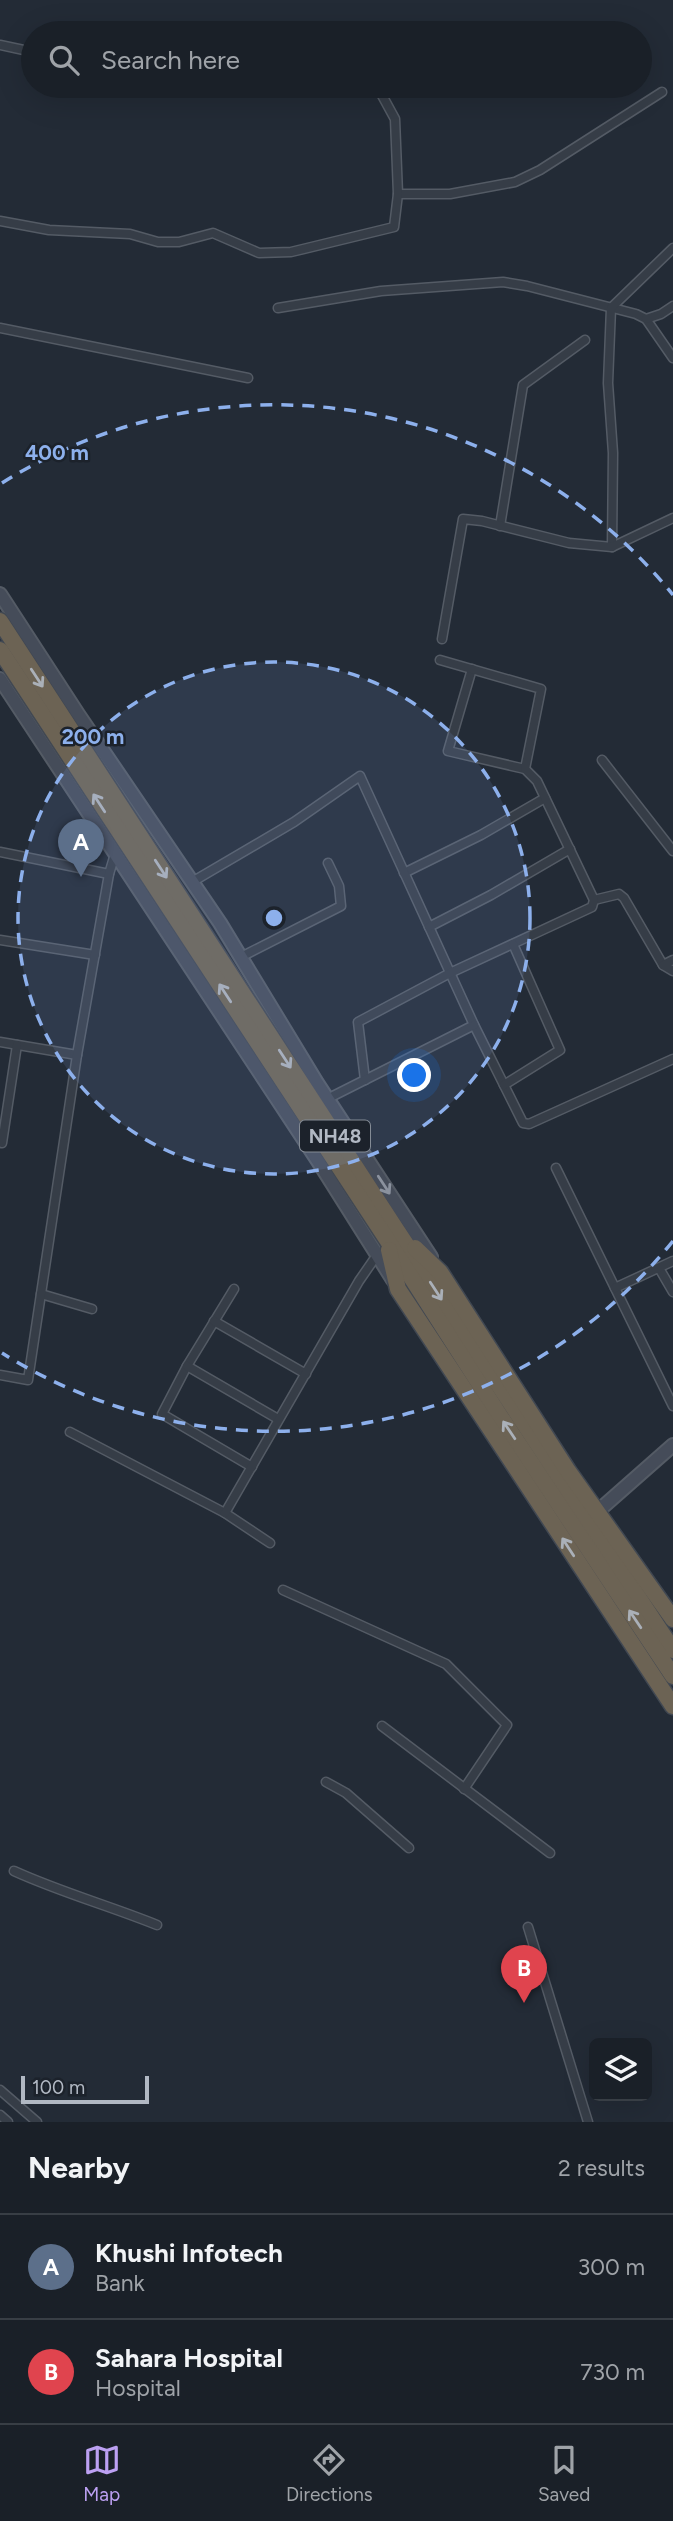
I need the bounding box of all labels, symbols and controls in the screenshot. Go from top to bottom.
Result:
search box [21,21,652,98]
icon: search [45,41,83,79]
text: Search here [101,44,240,76]
text: 400 m [25,440,89,465]
one-way arrow [30,668,45,687]
text: 200 m [62,724,124,749]
one-way arrow [92,794,107,813]
pin: A [58,819,104,877]
one-way arrow [155,858,169,878]
centre of rings [262,906,286,930]
one-way arrow [217,984,232,1003]
one-way arrow [279,1049,293,1069]
your location [397,1058,431,1092]
road number: NH48 [300,1120,370,1152]
one-way arrow [377,1175,391,1194]
one-way arrow [429,1281,443,1300]
one-way arrow [502,1421,516,1440]
one-way arrow [561,1538,575,1557]
one-way arrow [628,1610,642,1629]
pin: B [501,1945,547,2003]
map controls [589,2038,652,2101]
button: layers [589,2038,652,2101]
scale bar [21,2073,149,2105]
text: 100 m [32,2076,85,2099]
text: Nearby [28,2149,130,2186]
text: 2 results [558,2154,645,2182]
text: Khushi Infotech [95,2237,283,2269]
text: A [43,2253,59,2281]
text: 300 m [578,2253,645,2281]
text: Bank [95,2269,145,2297]
text: Sahara Hospital [95,2342,283,2374]
text: B [44,2358,58,2386]
text: 730 m [580,2358,645,2386]
text: Hospital [95,2374,181,2402]
tab: Map [83,2441,121,2506]
tab: Directions [286,2441,373,2506]
tab: Saved [538,2441,590,2506]

